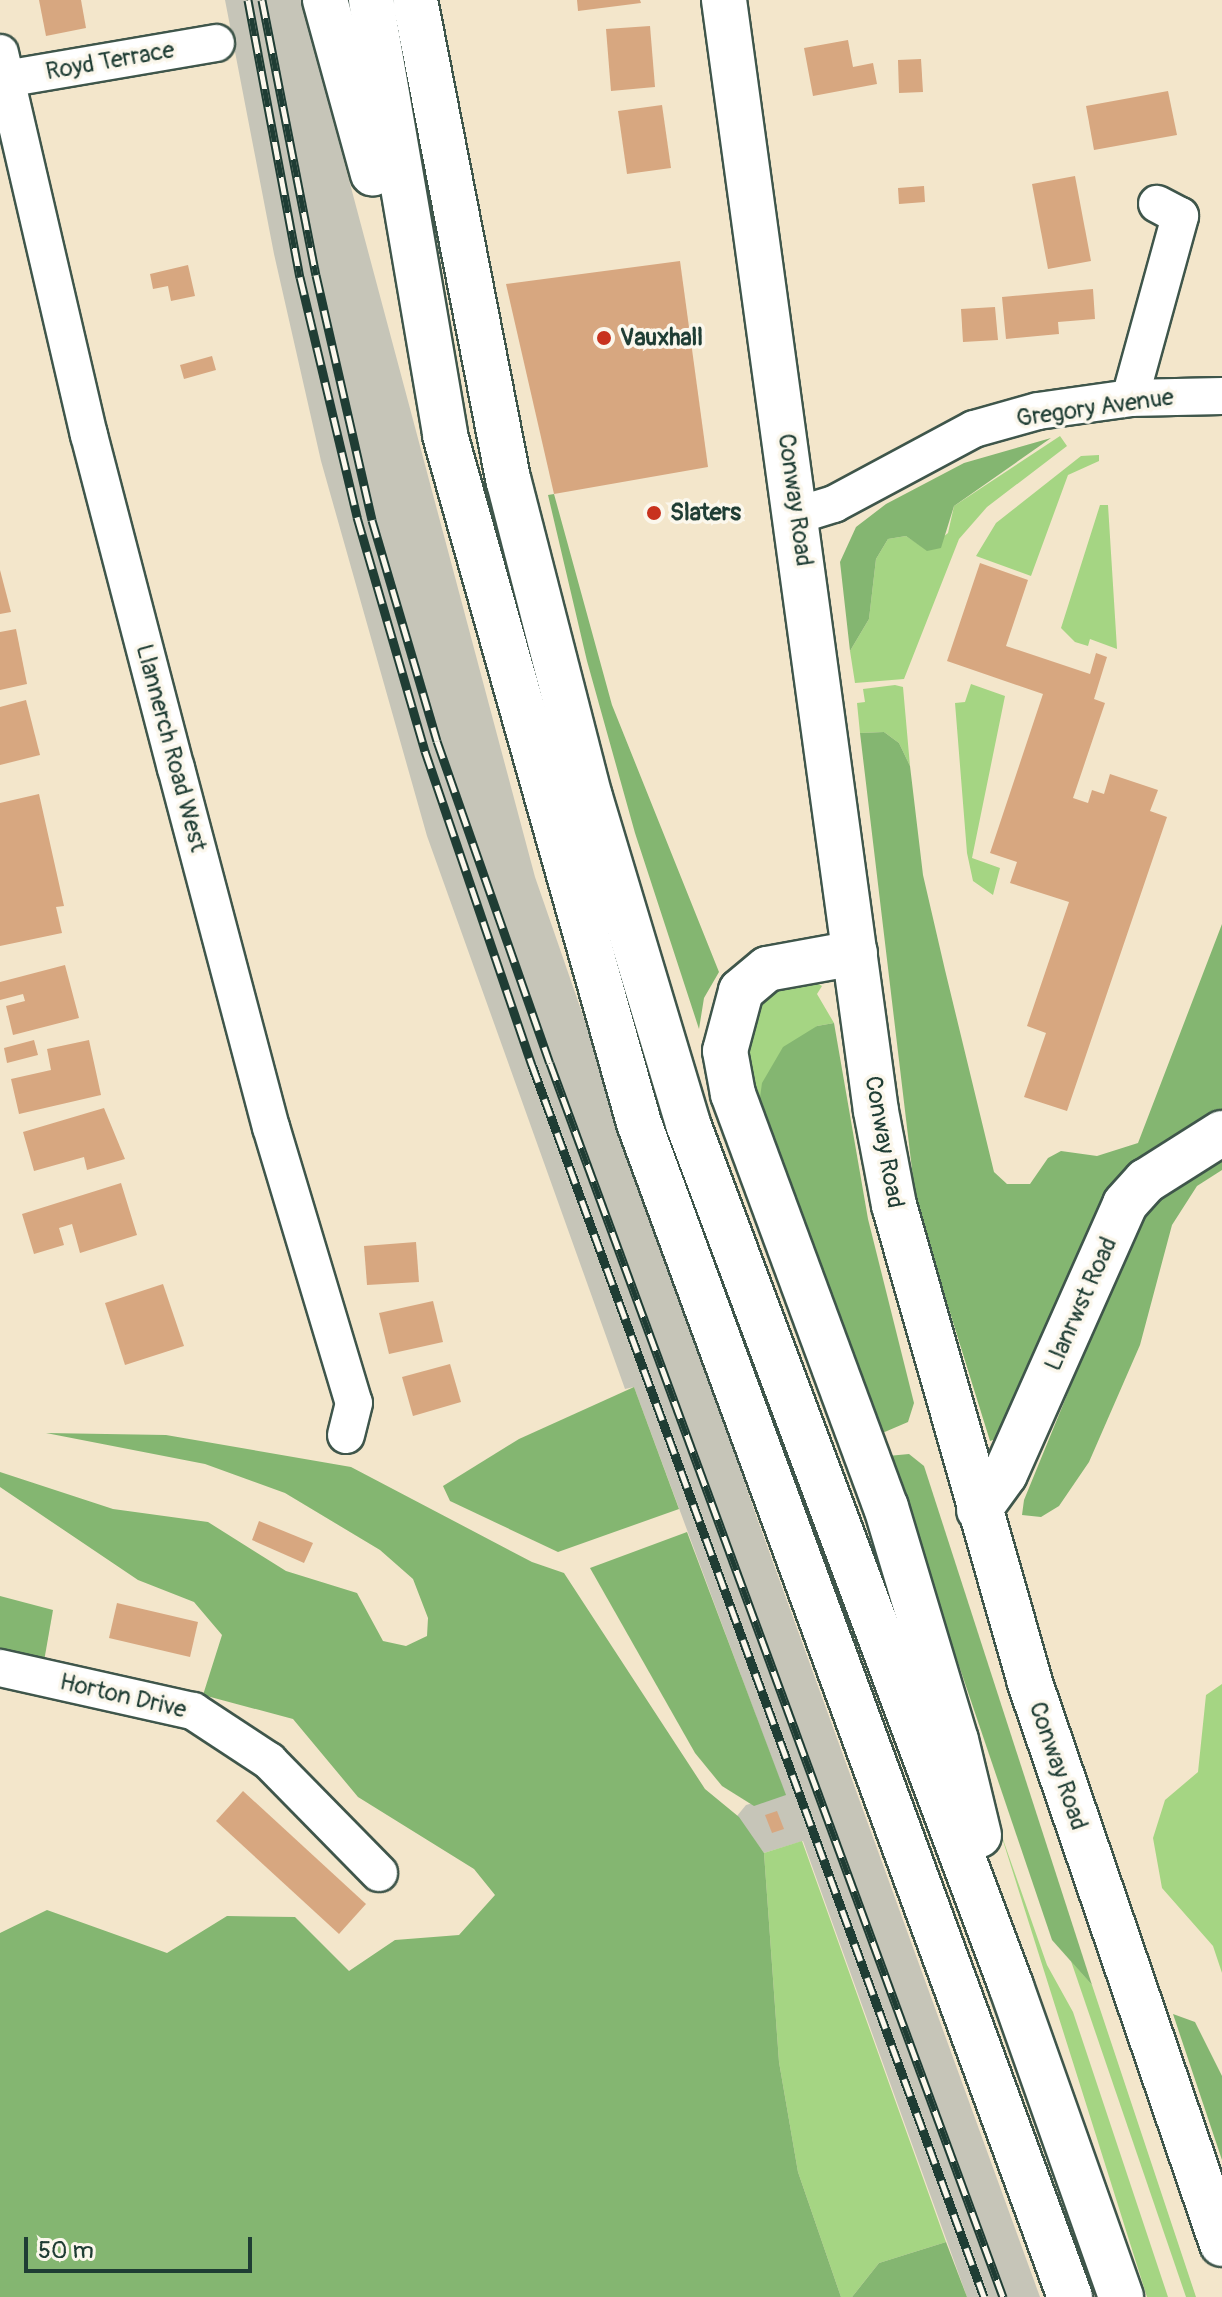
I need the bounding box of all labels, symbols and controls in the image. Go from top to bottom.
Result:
street label: Royd Terrace [43,36,177,86]
place label: Vauxhall [620,324,703,352]
marker: Vauxhall [595,329,613,347]
street label: Gregory Avenue [1014,383,1176,433]
street label: Conway Road [771,432,819,568]
place label: Slaters [670,499,741,527]
marker: Slaters [645,504,663,522]
street label: Llannerch Road West [129,641,213,855]
street label: Conway Road [858,1074,910,1210]
street label: Llanrwst Road [1039,1233,1123,1375]
street label: Horton Drive [57,1667,189,1725]
street label: Conway Road [1023,1698,1093,1834]
scale bar [28,2221,256,2271]
text: 50 m [38,2236,94,2265]

